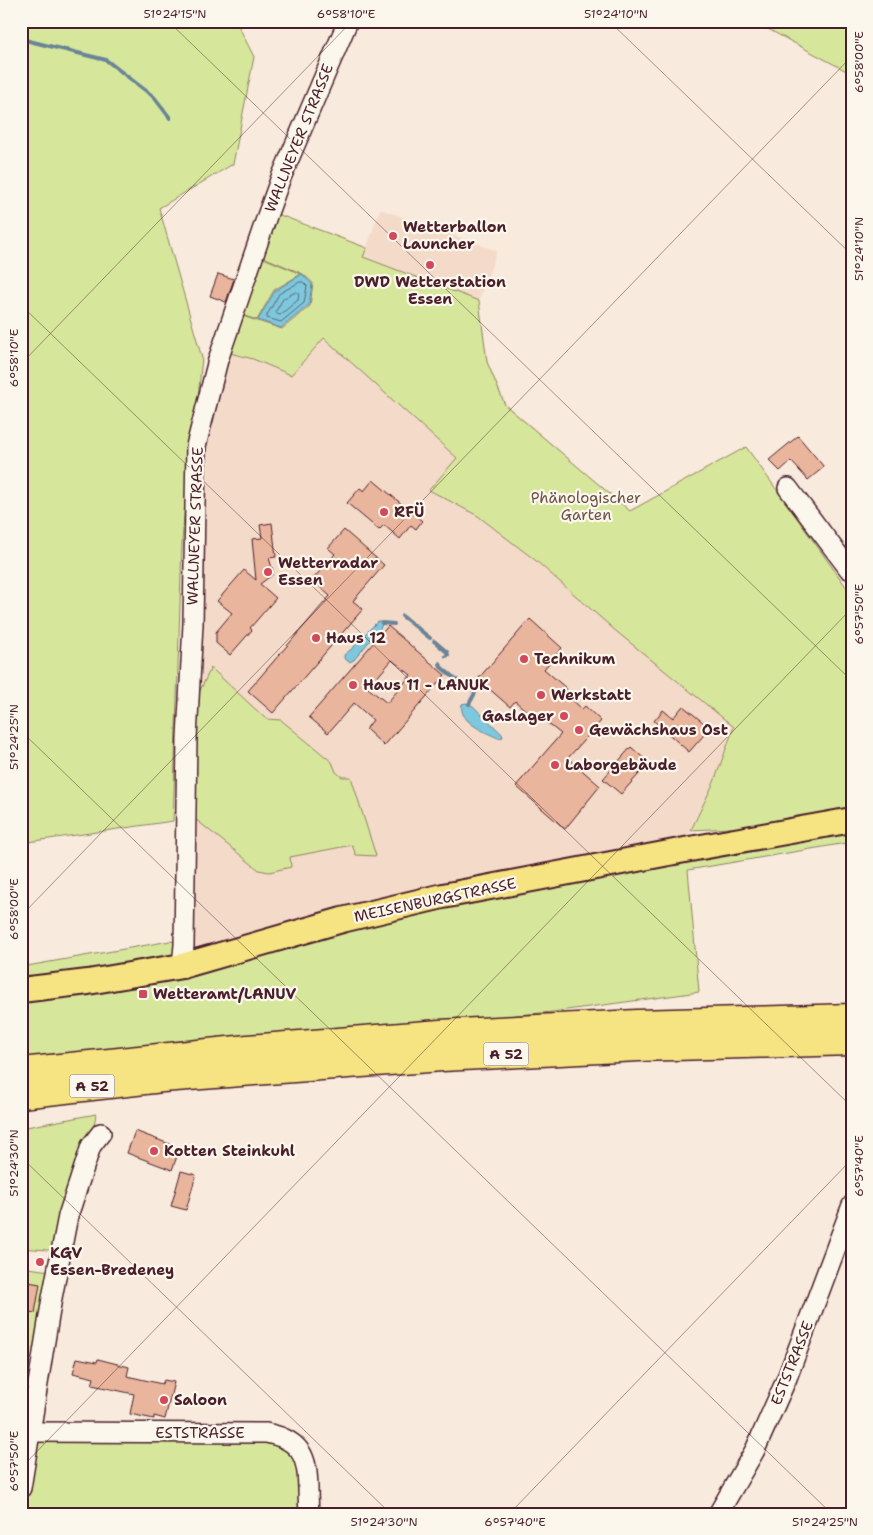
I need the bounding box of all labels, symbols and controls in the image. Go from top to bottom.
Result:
text: 51°24'15"N [144,6,206,22]
text: 6°58'10"E [317,6,375,22]
text: 51°24'10"N [584,6,648,22]
text: 6°58'00"E [851,31,867,93]
street label: WALLNEYER STRASSE [260,61,338,215]
place label: Wetterballon Launcher [403,217,506,254]
text: 51°24'10"N [851,217,867,281]
marker: Wetterballon Launcher [387,230,399,242]
marker: DWD Wetterstation Essen [424,259,436,271]
place label: DWD Wetterstation Essen [354,272,506,309]
text: 6°58'10"E [6,329,22,387]
street label: WALLNEYER STRASSE [182,446,208,606]
park label: Phänologischer Garten [531,488,641,525]
place label: RFÜ [394,502,424,522]
marker: RFÜ [378,506,390,518]
place label: Wetterradar Essen [278,553,378,590]
marker: Wetterradar Essen [262,566,274,578]
text: 6°57'50"E [851,584,867,644]
place label: Haus 12 [326,628,387,648]
marker: Haus 12 [310,632,322,644]
place label: Technikum [534,649,616,669]
marker: Technikum [518,653,530,665]
place label: Haus 11 - LANUK [363,675,490,695]
marker: Haus 11 - LANUK [347,679,359,691]
place label: Werkstatt [551,685,631,705]
marker: Werkstatt [535,689,547,701]
text: 51°24'25"N [6,704,22,770]
place label: Gaslager [482,706,554,726]
marker: Gaslager [558,710,570,722]
place label: Gewächshaus Ost [589,720,728,740]
marker: Gewächshaus Ost [573,724,585,736]
place label: Laborgebäude [565,755,677,775]
marker: Laborgebäude [549,759,561,771]
street label: MEISENBURGSTRASSE [352,873,518,927]
text: 6°58'00"E [6,878,22,940]
place label: Wetteramt/LANUV [153,984,297,1004]
marker: Wetteramt/LANUV [137,988,149,1000]
road number: A 52 [484,1042,528,1066]
road number: A 52 [70,1074,114,1098]
text: 51°24'30"N [6,1129,22,1197]
text: 6°57'40"E [851,1135,867,1197]
place label: Kotten Steinkuhl [164,1141,295,1161]
marker: Kotten Steinkuhl [148,1145,160,1157]
place label: KGV Essen-Bredeney [50,1243,174,1280]
marker: KGV Essen-Bredeney [34,1256,46,1268]
street label: ESTSTRASSE [766,1318,818,1408]
place label: Saloon [174,1390,227,1410]
marker: Saloon [158,1394,170,1406]
street label: ESTSTRASSE [155,1423,245,1443]
text: 6°57'50"E [6,1431,22,1491]
text: 51°24'30"N [350,1514,418,1530]
text: 6°57'40"E [484,1514,546,1530]
text: 51°24'25"N [792,1514,858,1530]

